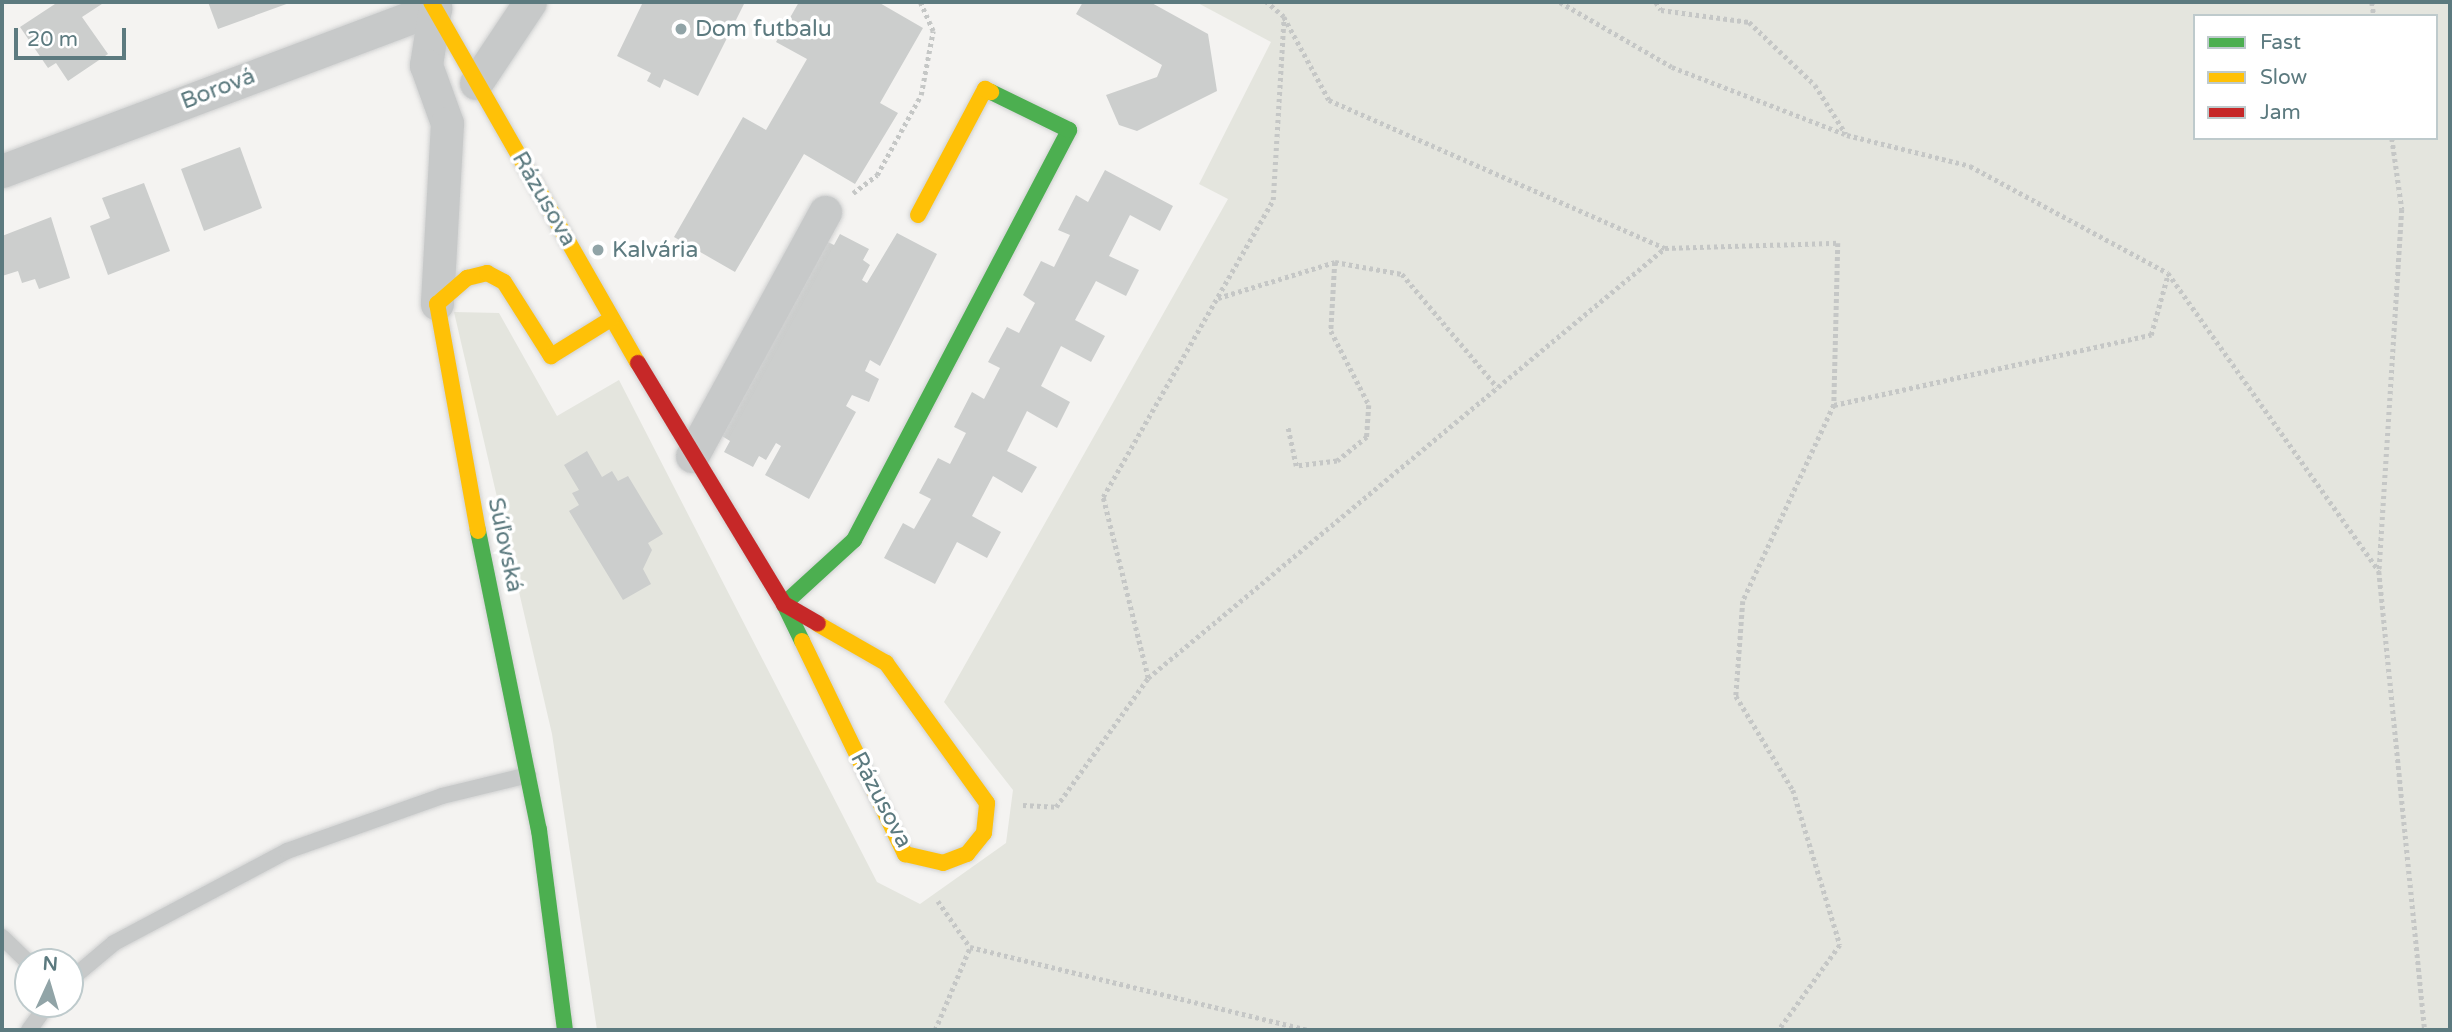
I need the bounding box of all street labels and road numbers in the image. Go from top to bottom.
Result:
street label: Borová [177,62,259,116]
street label: Rázusova [506,147,582,251]
street label: Súľovská [482,495,528,595]
street label: Rázusova [844,747,918,853]

